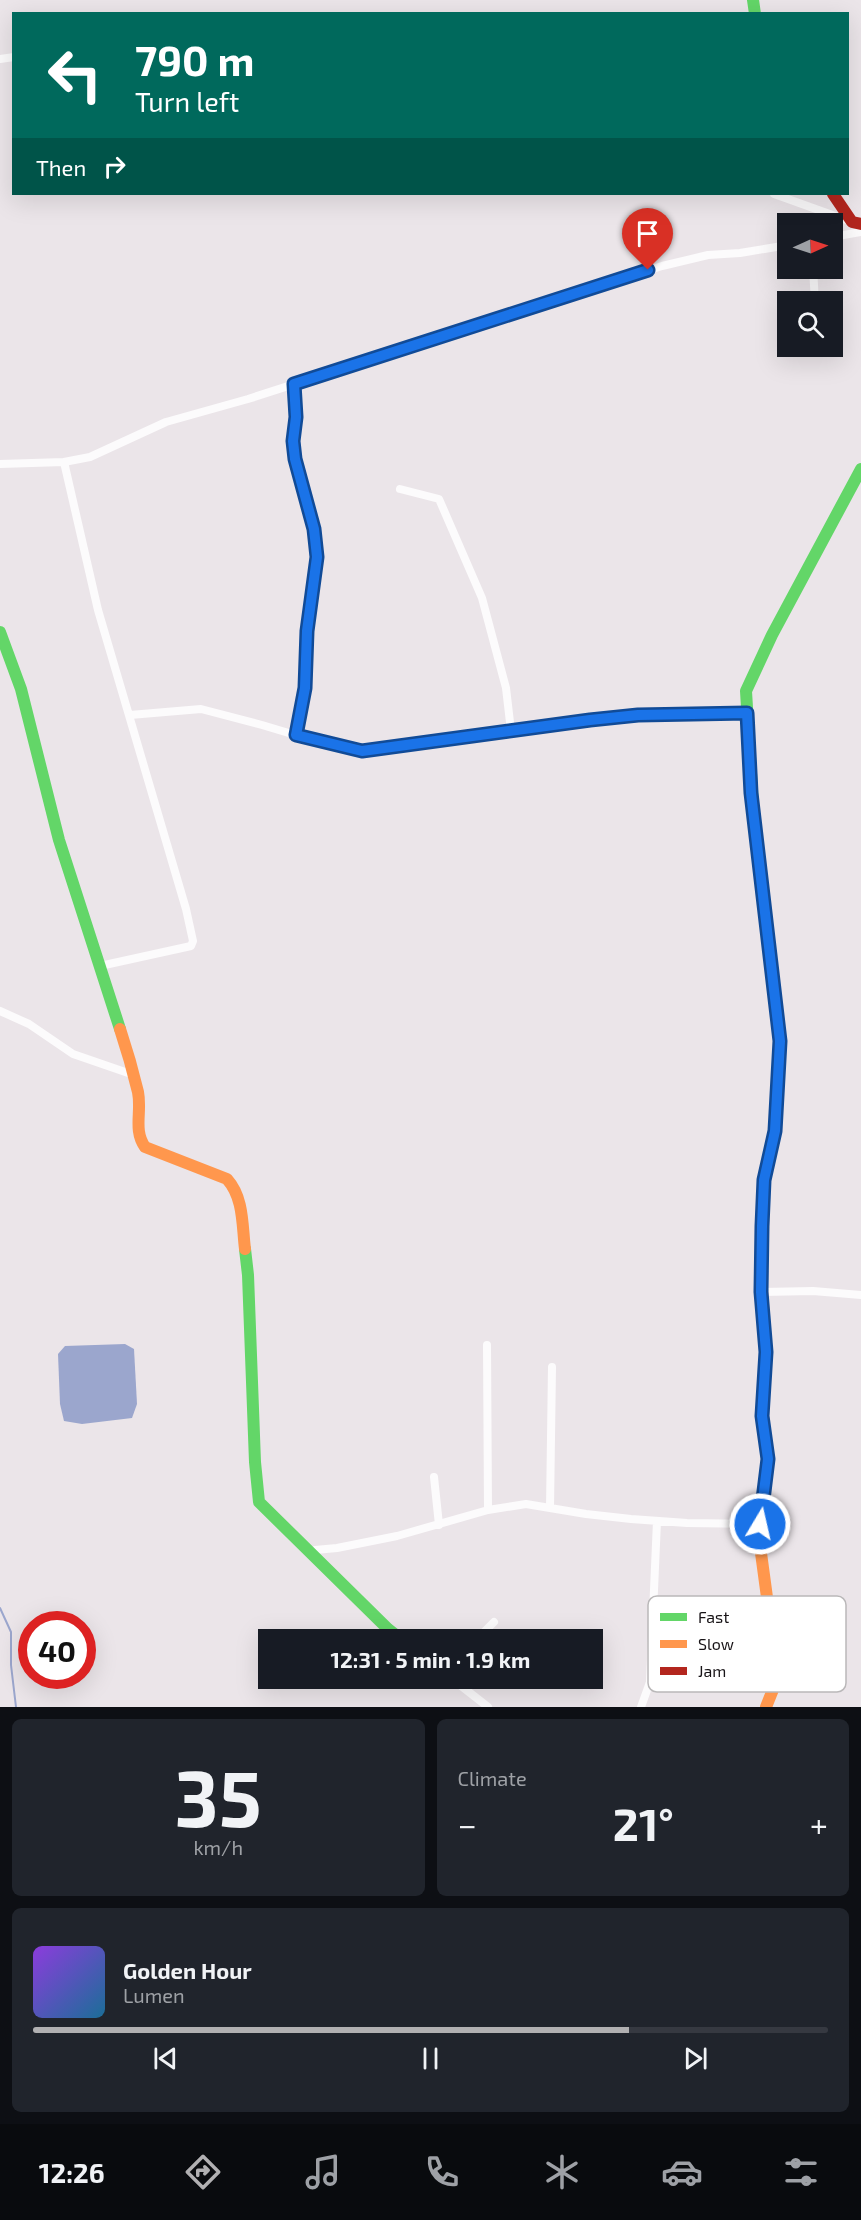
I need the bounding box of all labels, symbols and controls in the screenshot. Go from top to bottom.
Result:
text: 790 m [135,34,255,84]
icon: left [36,36,114,114]
text: Turn left [135,85,239,117]
icon: right [98,150,131,183]
text: Then [36,154,86,180]
pin [622,208,673,270]
north arrow [777,213,843,279]
map controls [777,213,843,357]
icon: arrive [631,217,664,250]
button: search [777,291,843,357]
position arrow [728,1492,792,1556]
legend [648,1596,846,1692]
text: Fast [698,1607,729,1626]
speed limit sign: 40 [18,1611,96,1689]
text: Slow [698,1634,734,1653]
text: 12:31 · 5 min · 1.9 km [331,1646,530,1672]
text: Jam [698,1661,726,1680]
text: 35 [175,1749,262,1843]
text: Climate [458,1766,527,1790]
text: 21° [613,1796,674,1850]
text: − [458,1804,477,1844]
text: + [810,1804,828,1844]
text: km/h [193,1835,243,1859]
text: Golden Hour [123,1957,252,1983]
text: Lumen [123,1983,185,2007]
icon: previous [149,2042,182,2075]
icon: pause [414,2042,447,2075]
icon: next [679,2042,712,2075]
icon: directions [182,2151,224,2193]
icon: music [302,2151,344,2193]
icon: phone [421,2151,463,2193]
icon: climate [541,2151,583,2193]
icon: car [661,2151,703,2193]
icon: filters [780,2151,822,2193]
text: 12:26 [39,2156,105,2188]

